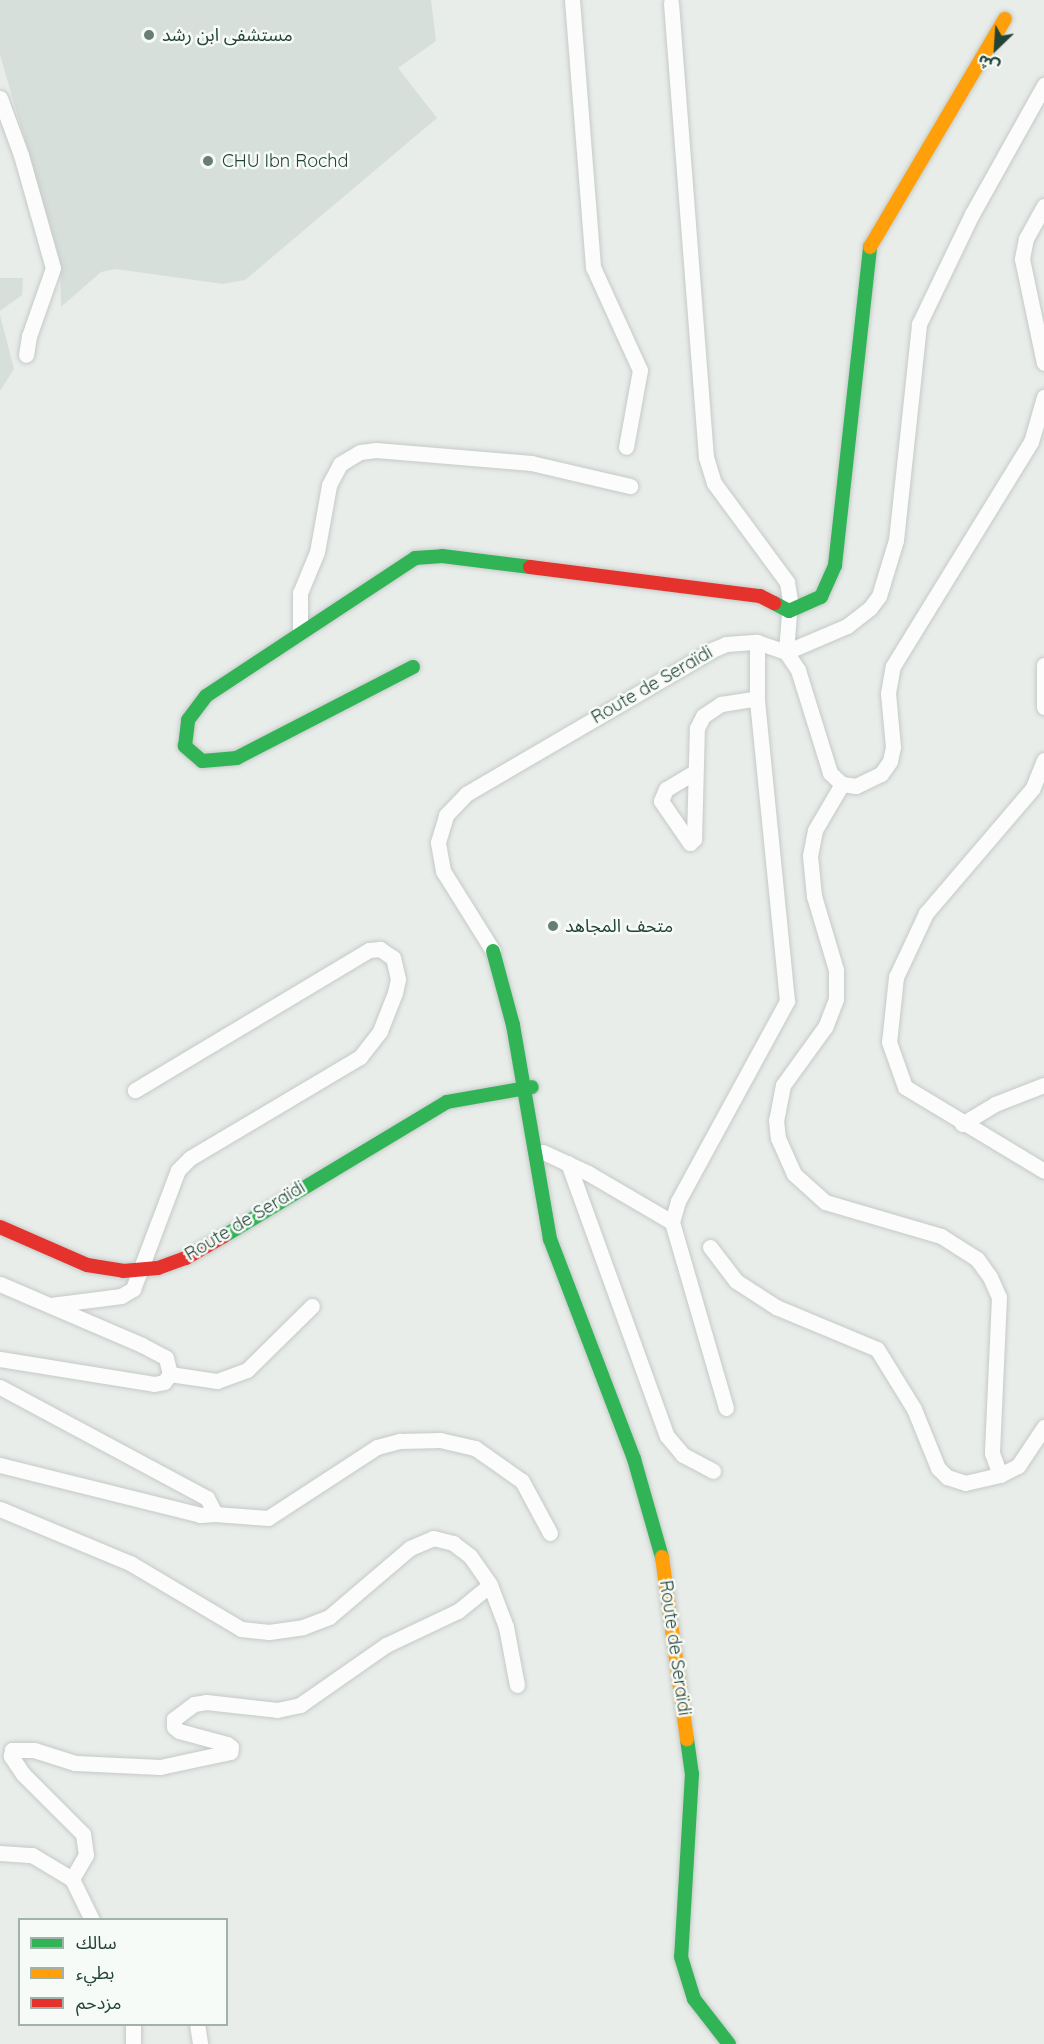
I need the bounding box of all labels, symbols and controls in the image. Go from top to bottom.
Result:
north arrow [966,18,1026,78]
place label: مستشفى ابن رشد [162,24,293,46]
marker: مستشفى ابن رشد [140,26,158,44]
text: ش [974,51,1003,78]
place label: CHU Ibn Rochd [222,150,348,172]
marker: CHU Ibn Rochd [199,152,217,170]
street label: Route de Seraïdi [587,641,717,729]
place label: متحف المجاهد [565,915,673,937]
marker: متحف المجاهد [546,919,560,933]
street label: Route de Seraïdi [181,1177,309,1265]
street label: Route de Seraïdi [655,1579,695,1717]
legend [18,1918,228,2026]
text: سالك [76,1931,117,1954]
text: بطيء [76,1961,114,1984]
text: مزدحم [76,1991,121,2014]

